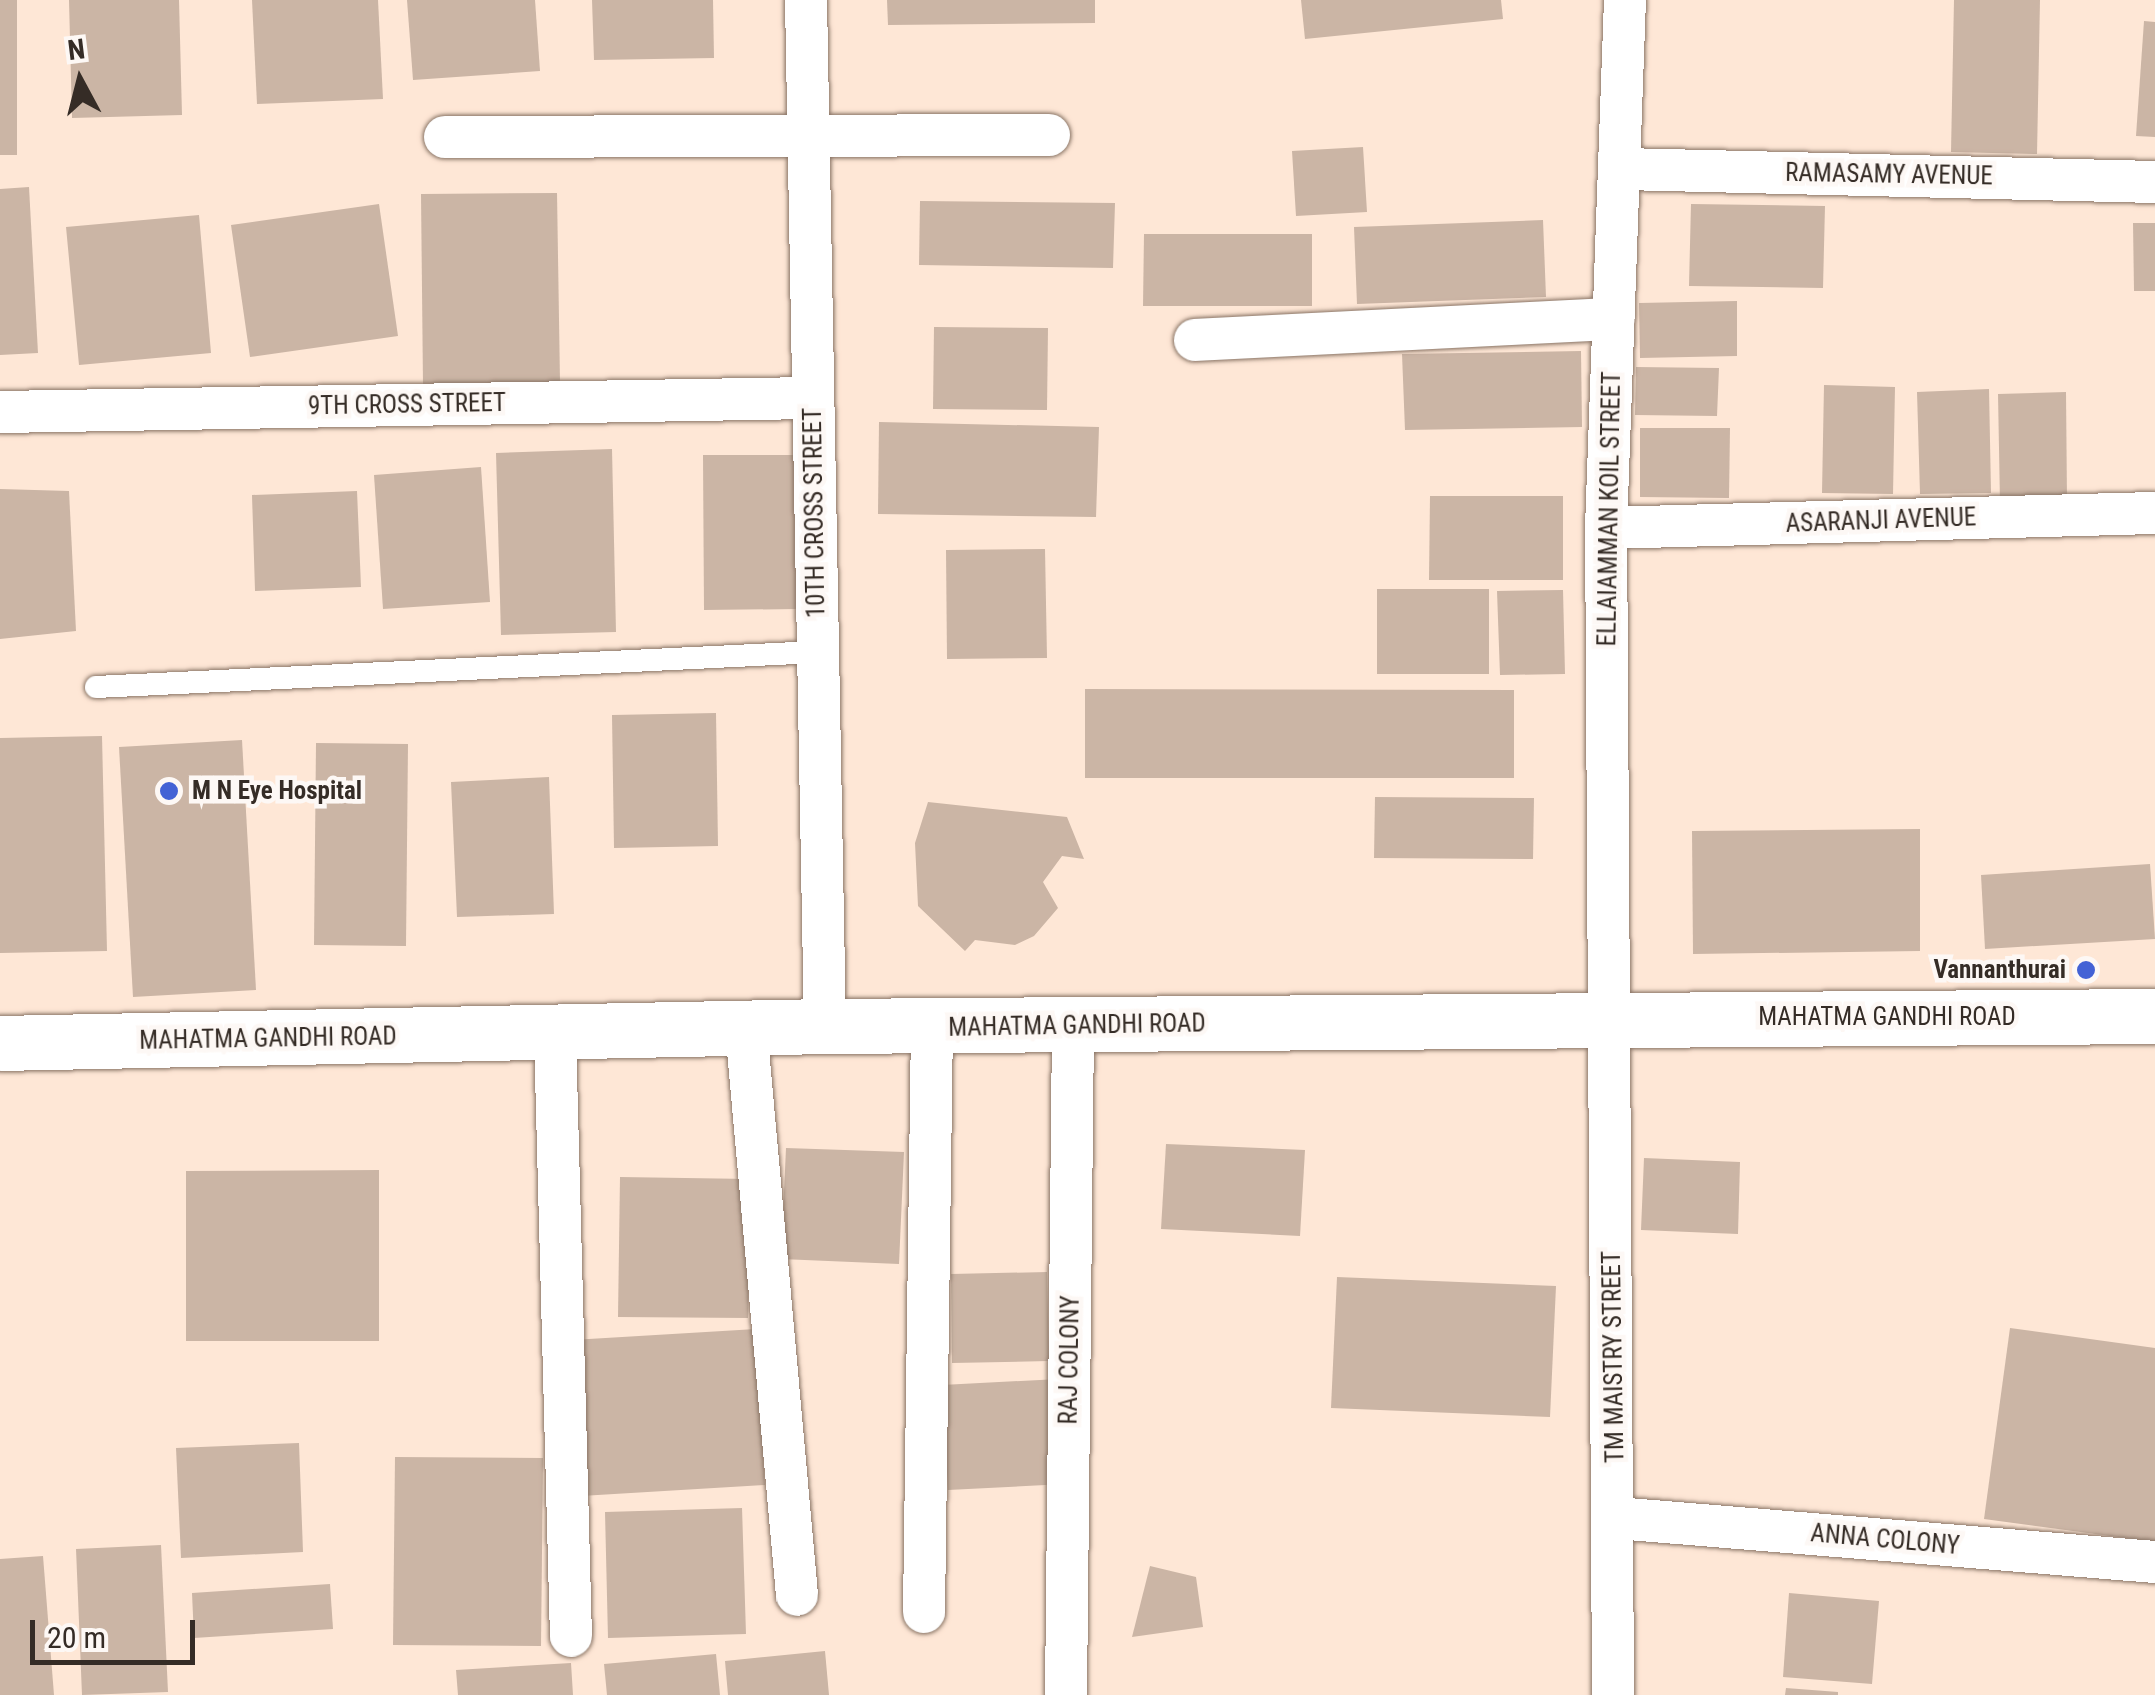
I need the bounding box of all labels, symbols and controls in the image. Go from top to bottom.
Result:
north arrow [30,30,130,130]
text: N [66,32,87,67]
street label: RAMASAMY AVENUE [1785,158,1993,192]
street label: ELLAIAMMAN KOIL STREET [1593,371,1627,647]
street label: 9TH CROSS STREET [308,388,506,422]
street label: 10TH CROSS STREET [798,408,832,618]
street label: ASARANJI AVENUE [1785,503,1977,539]
place label: M N Eye Hospital [192,776,362,806]
marker: M N Eye Hospital [156,778,182,804]
place label: Vannanthurai [1933,955,2066,985]
marker: Vannanthurai [2075,959,2097,981]
street label: MAHATMA GANDHI ROAD [1758,1002,2016,1032]
street label: MAHATMA GANDHI ROAD [948,1009,1206,1043]
street label: MAHATMA GANDHI ROAD [139,1022,397,1056]
street label: TM MAISTRY STREET [1597,1251,1631,1463]
street label: RAJ COLONY [1054,1295,1086,1425]
street label: ANNA COLONY [1809,1519,1961,1561]
scale bar [35,1600,200,1662]
text: 20 m [47,1620,106,1655]

